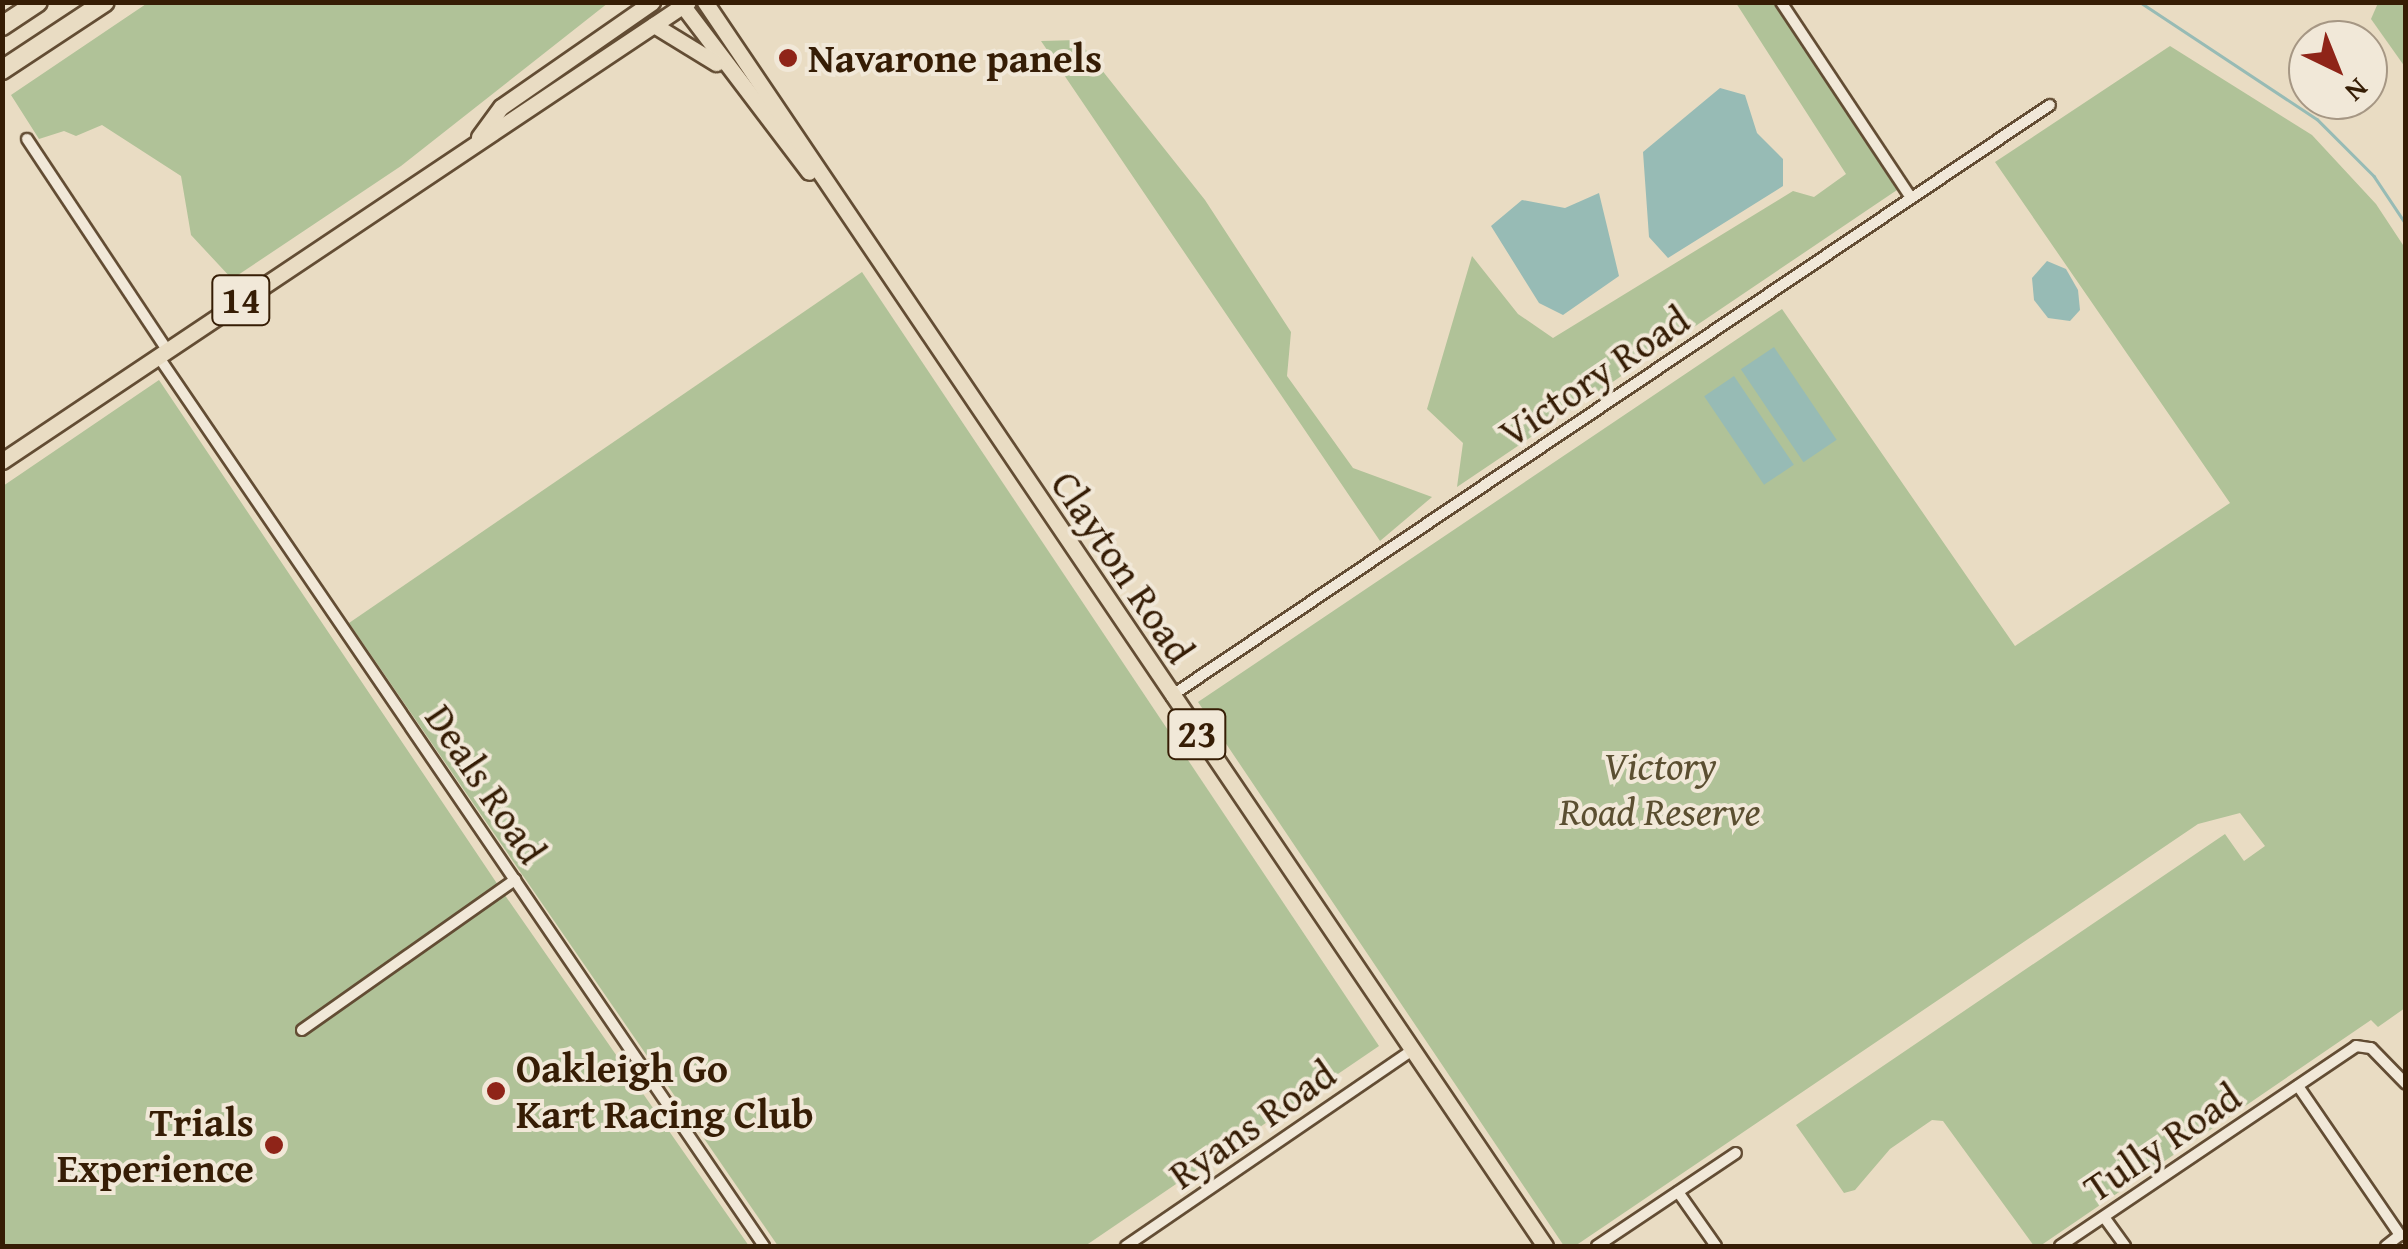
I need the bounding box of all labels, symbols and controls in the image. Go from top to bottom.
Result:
north arrow [2288,20,2388,120]
place label: Navarone panels [808,34,1102,82]
marker: Navarone panels [777,47,799,69]
text: N [2337,69,2378,112]
road number: 14 [211,267,271,333]
street label: Victory Road [1490,295,1698,457]
street label: Clayton Road [1041,462,1205,672]
street label: Deals Road [415,695,557,873]
road number: 23 [1167,701,1227,767]
park label: Victory Road Reserve [1559,741,1761,835]
place label: Oakleigh Go Kart Racing Club [516,1044,814,1138]
street label: Ryans Road [1160,1049,1344,1199]
street label: Tully Road [2074,1072,2250,1212]
marker: Oakleigh Go Kart Racing Club [485,1080,507,1102]
place label: Trials Experience [57,1098,254,1192]
marker: Trials Experience [263,1134,285,1156]

